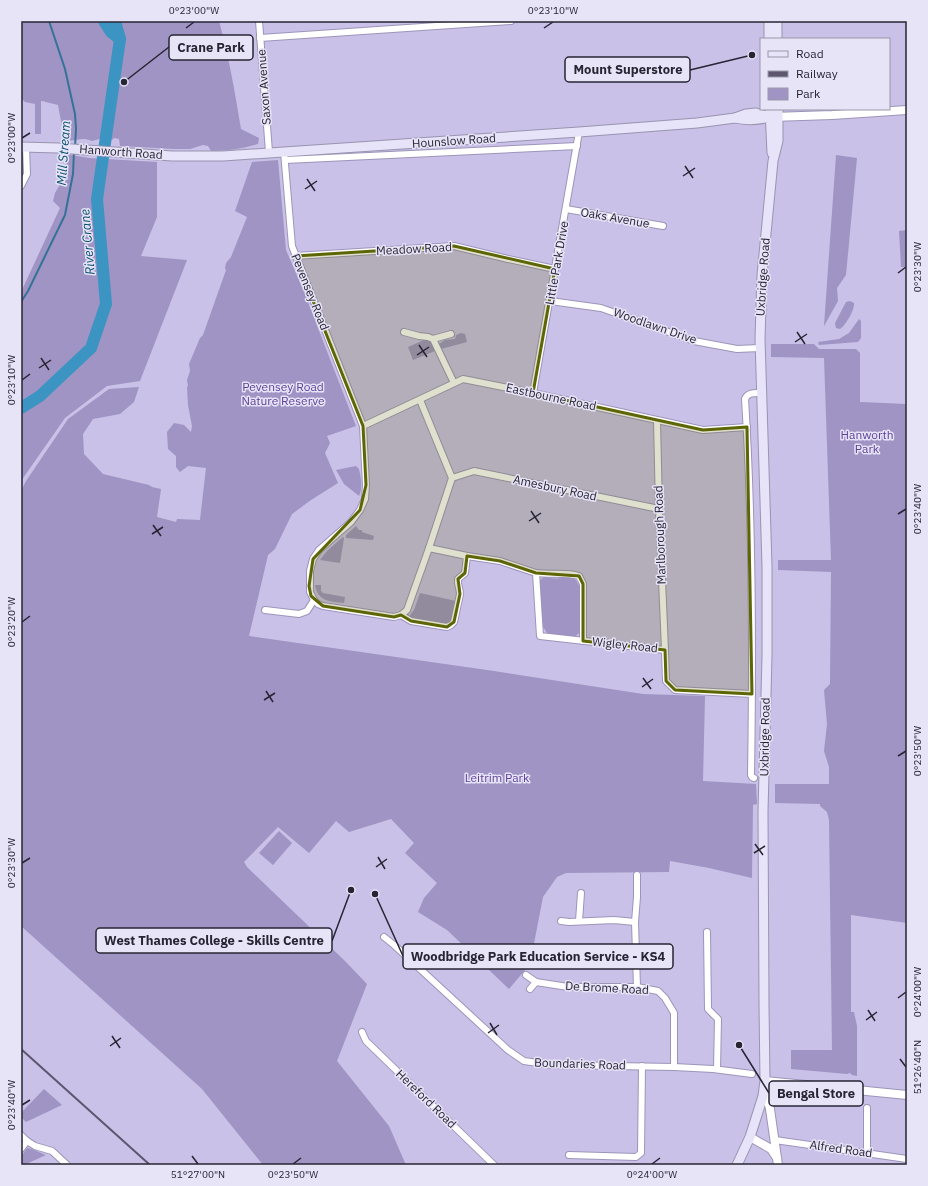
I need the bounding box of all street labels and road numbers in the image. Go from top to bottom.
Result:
street label: Saxon Avenue [253,48,274,125]
street label: Hounslow Road [411,130,497,151]
street label: Hanworth Road [79,141,163,162]
street label: Oaks Avenue [579,204,651,231]
street label: Little Park Drive [542,219,571,306]
street label: Uxbridge Road [752,237,773,317]
street label: Meadow Road [376,239,452,258]
street label: Pevensey Road [288,251,333,332]
street label: Woodlawn Drive [611,304,699,347]
street label: Eastbourne Road [504,380,598,413]
street label: Amesbury Road [512,471,598,504]
street label: Marlborough Road [650,485,669,585]
street label: Wigley Road [591,634,659,655]
street label: Uxbridge Road [756,697,773,777]
street label: De Brome Road [565,978,649,997]
street label: Boundaries Road [534,1054,626,1073]
street label: Hereford Road [393,1066,460,1131]
street label: Alfred Road [809,1137,873,1160]

